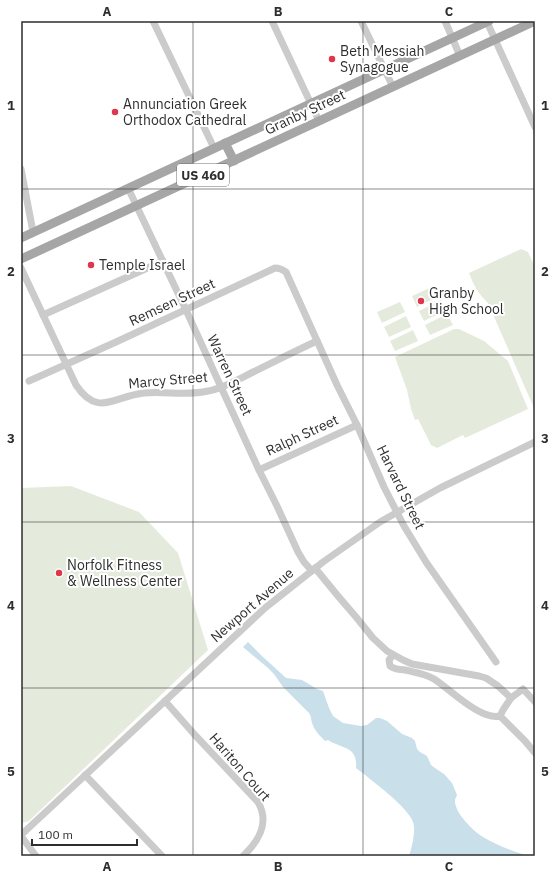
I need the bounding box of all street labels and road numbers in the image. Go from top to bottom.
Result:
street label: Granby Street [262,85,348,139]
road number: US 460 [177,164,229,186]
street label: Remsen Street [126,274,218,330]
street label: Warren Street [203,332,257,418]
street label: Marcy Street [128,368,209,392]
street label: Ralph Street [263,410,341,460]
street label: Harvard Street [373,442,429,532]
street label: Newport Avenue [207,564,298,646]
street label: Hariton Court [205,729,275,805]

